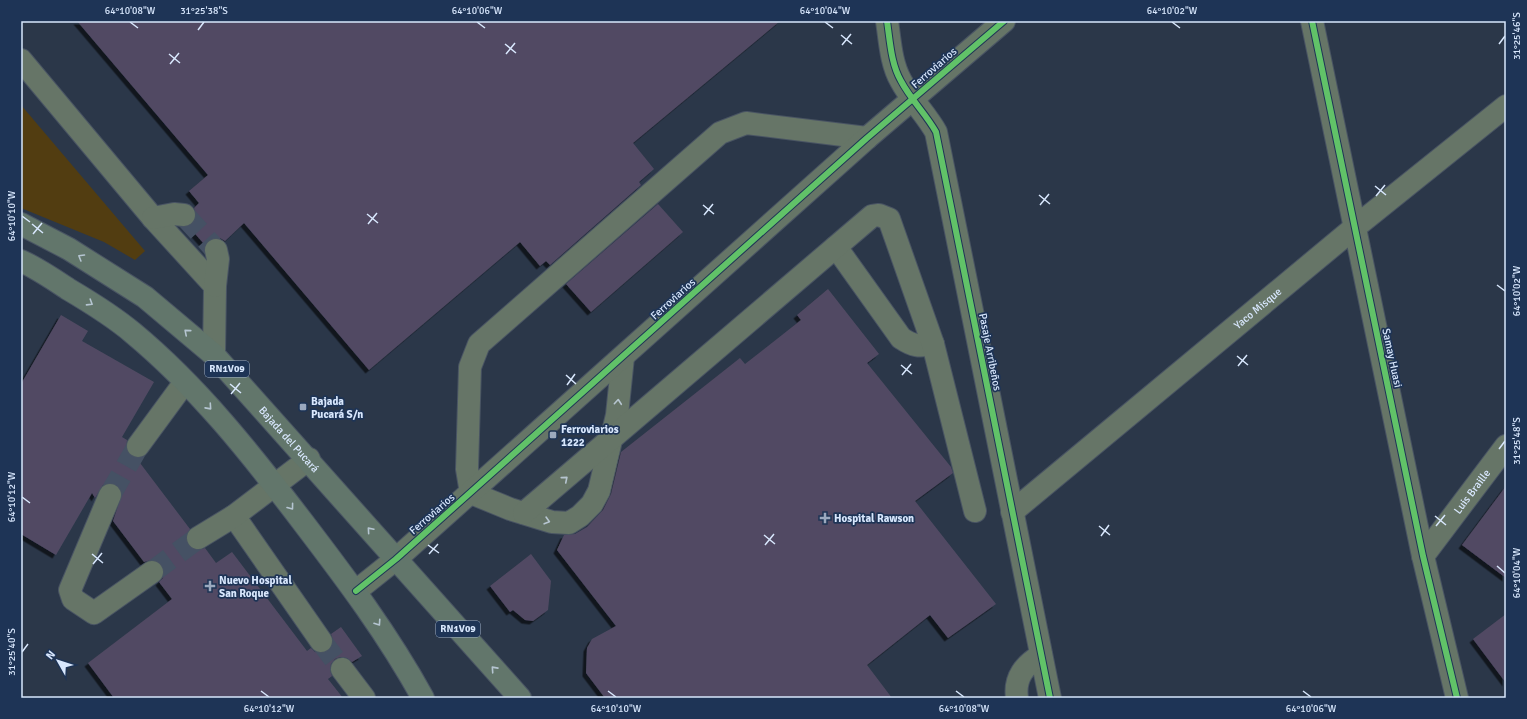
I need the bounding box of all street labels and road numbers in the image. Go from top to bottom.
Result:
street label: Ferroviarios [909,45,959,91]
street label: Ferroviarios [648,275,698,322]
street label: Yaco Misque [1231,285,1284,332]
street label: Pasaje Arribeños [976,312,1004,392]
street label: Samay Huasi [1379,327,1405,389]
road number: RN1V09 [205,361,249,377]
street label: Bajada del Pucará [256,403,322,475]
street label: Luis Braille [1451,466,1493,516]
street label: Ferroviarios [407,491,457,537]
road number: RN1V09 [436,621,480,637]

